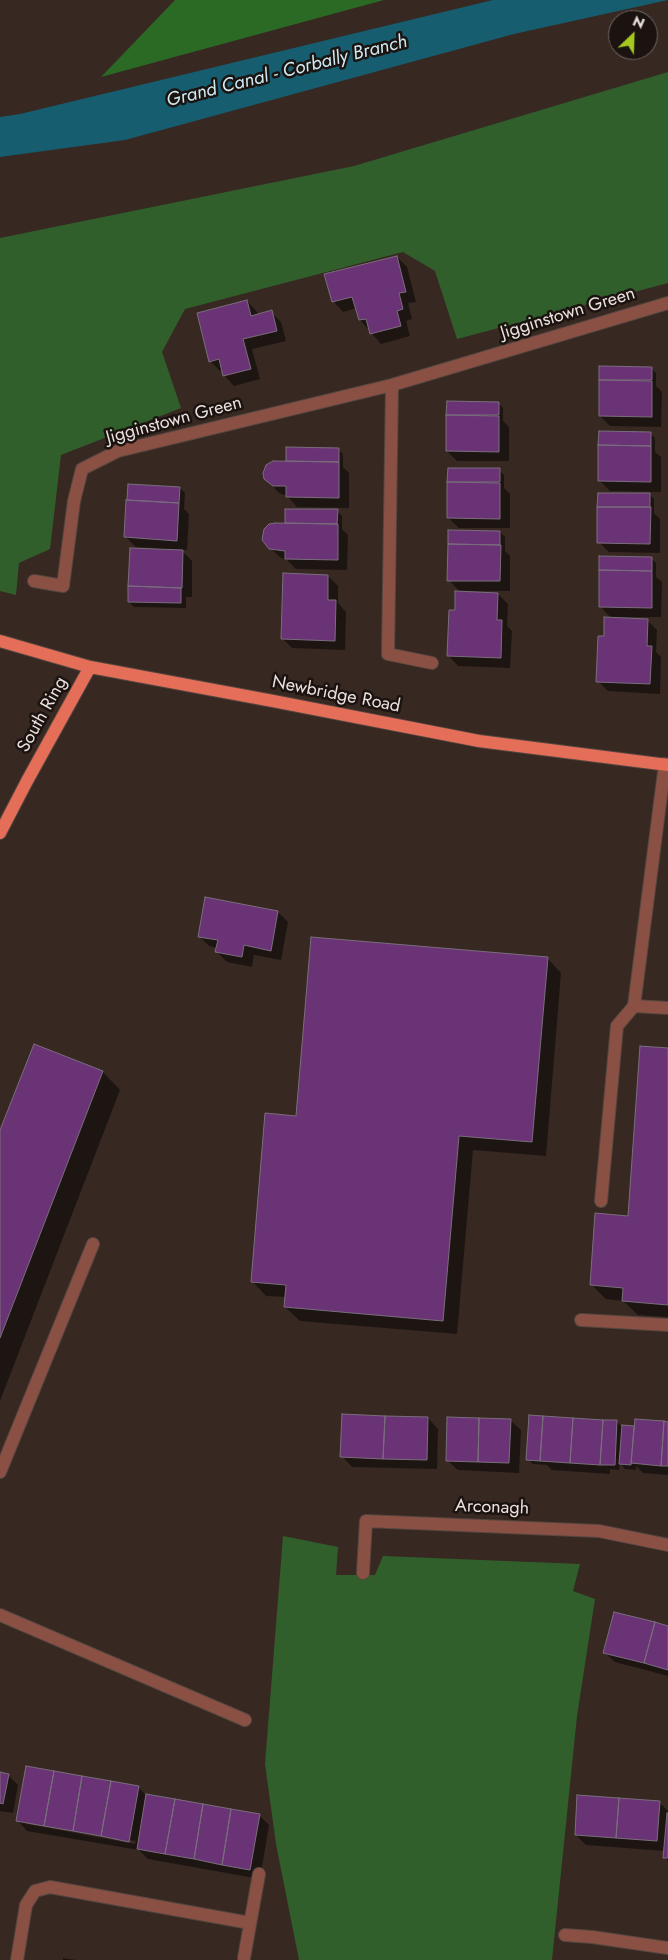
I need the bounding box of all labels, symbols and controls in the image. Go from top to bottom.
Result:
north arrow [608,10,658,60]
text: N [630,11,648,34]
water label: Grand Canal - Corbally Branch [164,31,410,113]
street label: Jigginstown Green [498,283,638,345]
street label: Jigginstown Green [104,392,244,450]
street label: Newbridge Road [270,672,402,718]
street label: South Ring [13,674,73,756]
street label: Arconagh [455,1496,529,1520]

